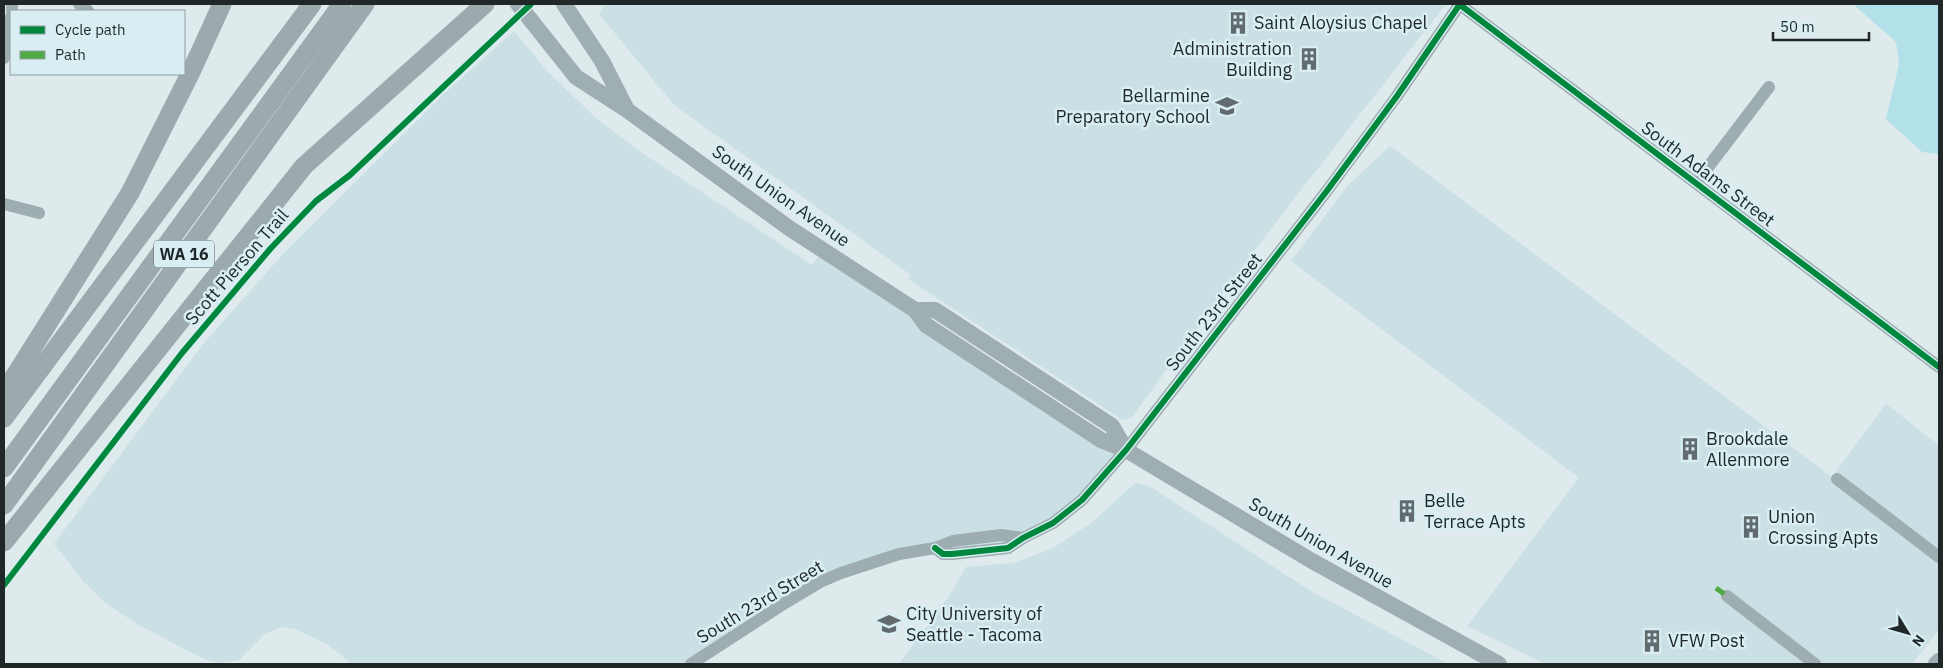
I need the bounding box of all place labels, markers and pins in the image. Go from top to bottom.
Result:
building icon: Saint Aloysius Chapel [1225,10,1251,36]
place label: Saint Aloysius Chapel [1254,11,1428,34]
place label: Administration Building [1173,37,1292,81]
building icon: Administration Building [1296,46,1322,72]
place label: Bellarmine Preparatory School [1056,84,1210,128]
school or university icon: Bellarmine Preparatory School [1214,93,1240,119]
place label: Brookdale Allenmore [1706,427,1790,471]
building icon: Brookdale Allenmore [1677,436,1703,462]
place label: Belle Terrace Apts [1424,489,1526,533]
building icon: Belle Terrace Apts [1394,498,1420,524]
place label: Union Crossing Apts [1768,505,1879,549]
building icon: Union Crossing Apts [1738,514,1764,540]
place label: City University of Seattle - Tacoma [906,602,1042,646]
school or university icon: City University of Seattle - Tacoma [876,611,902,637]
building icon: VFW Post [1639,628,1665,654]
place label: VFW Post [1668,629,1745,652]

